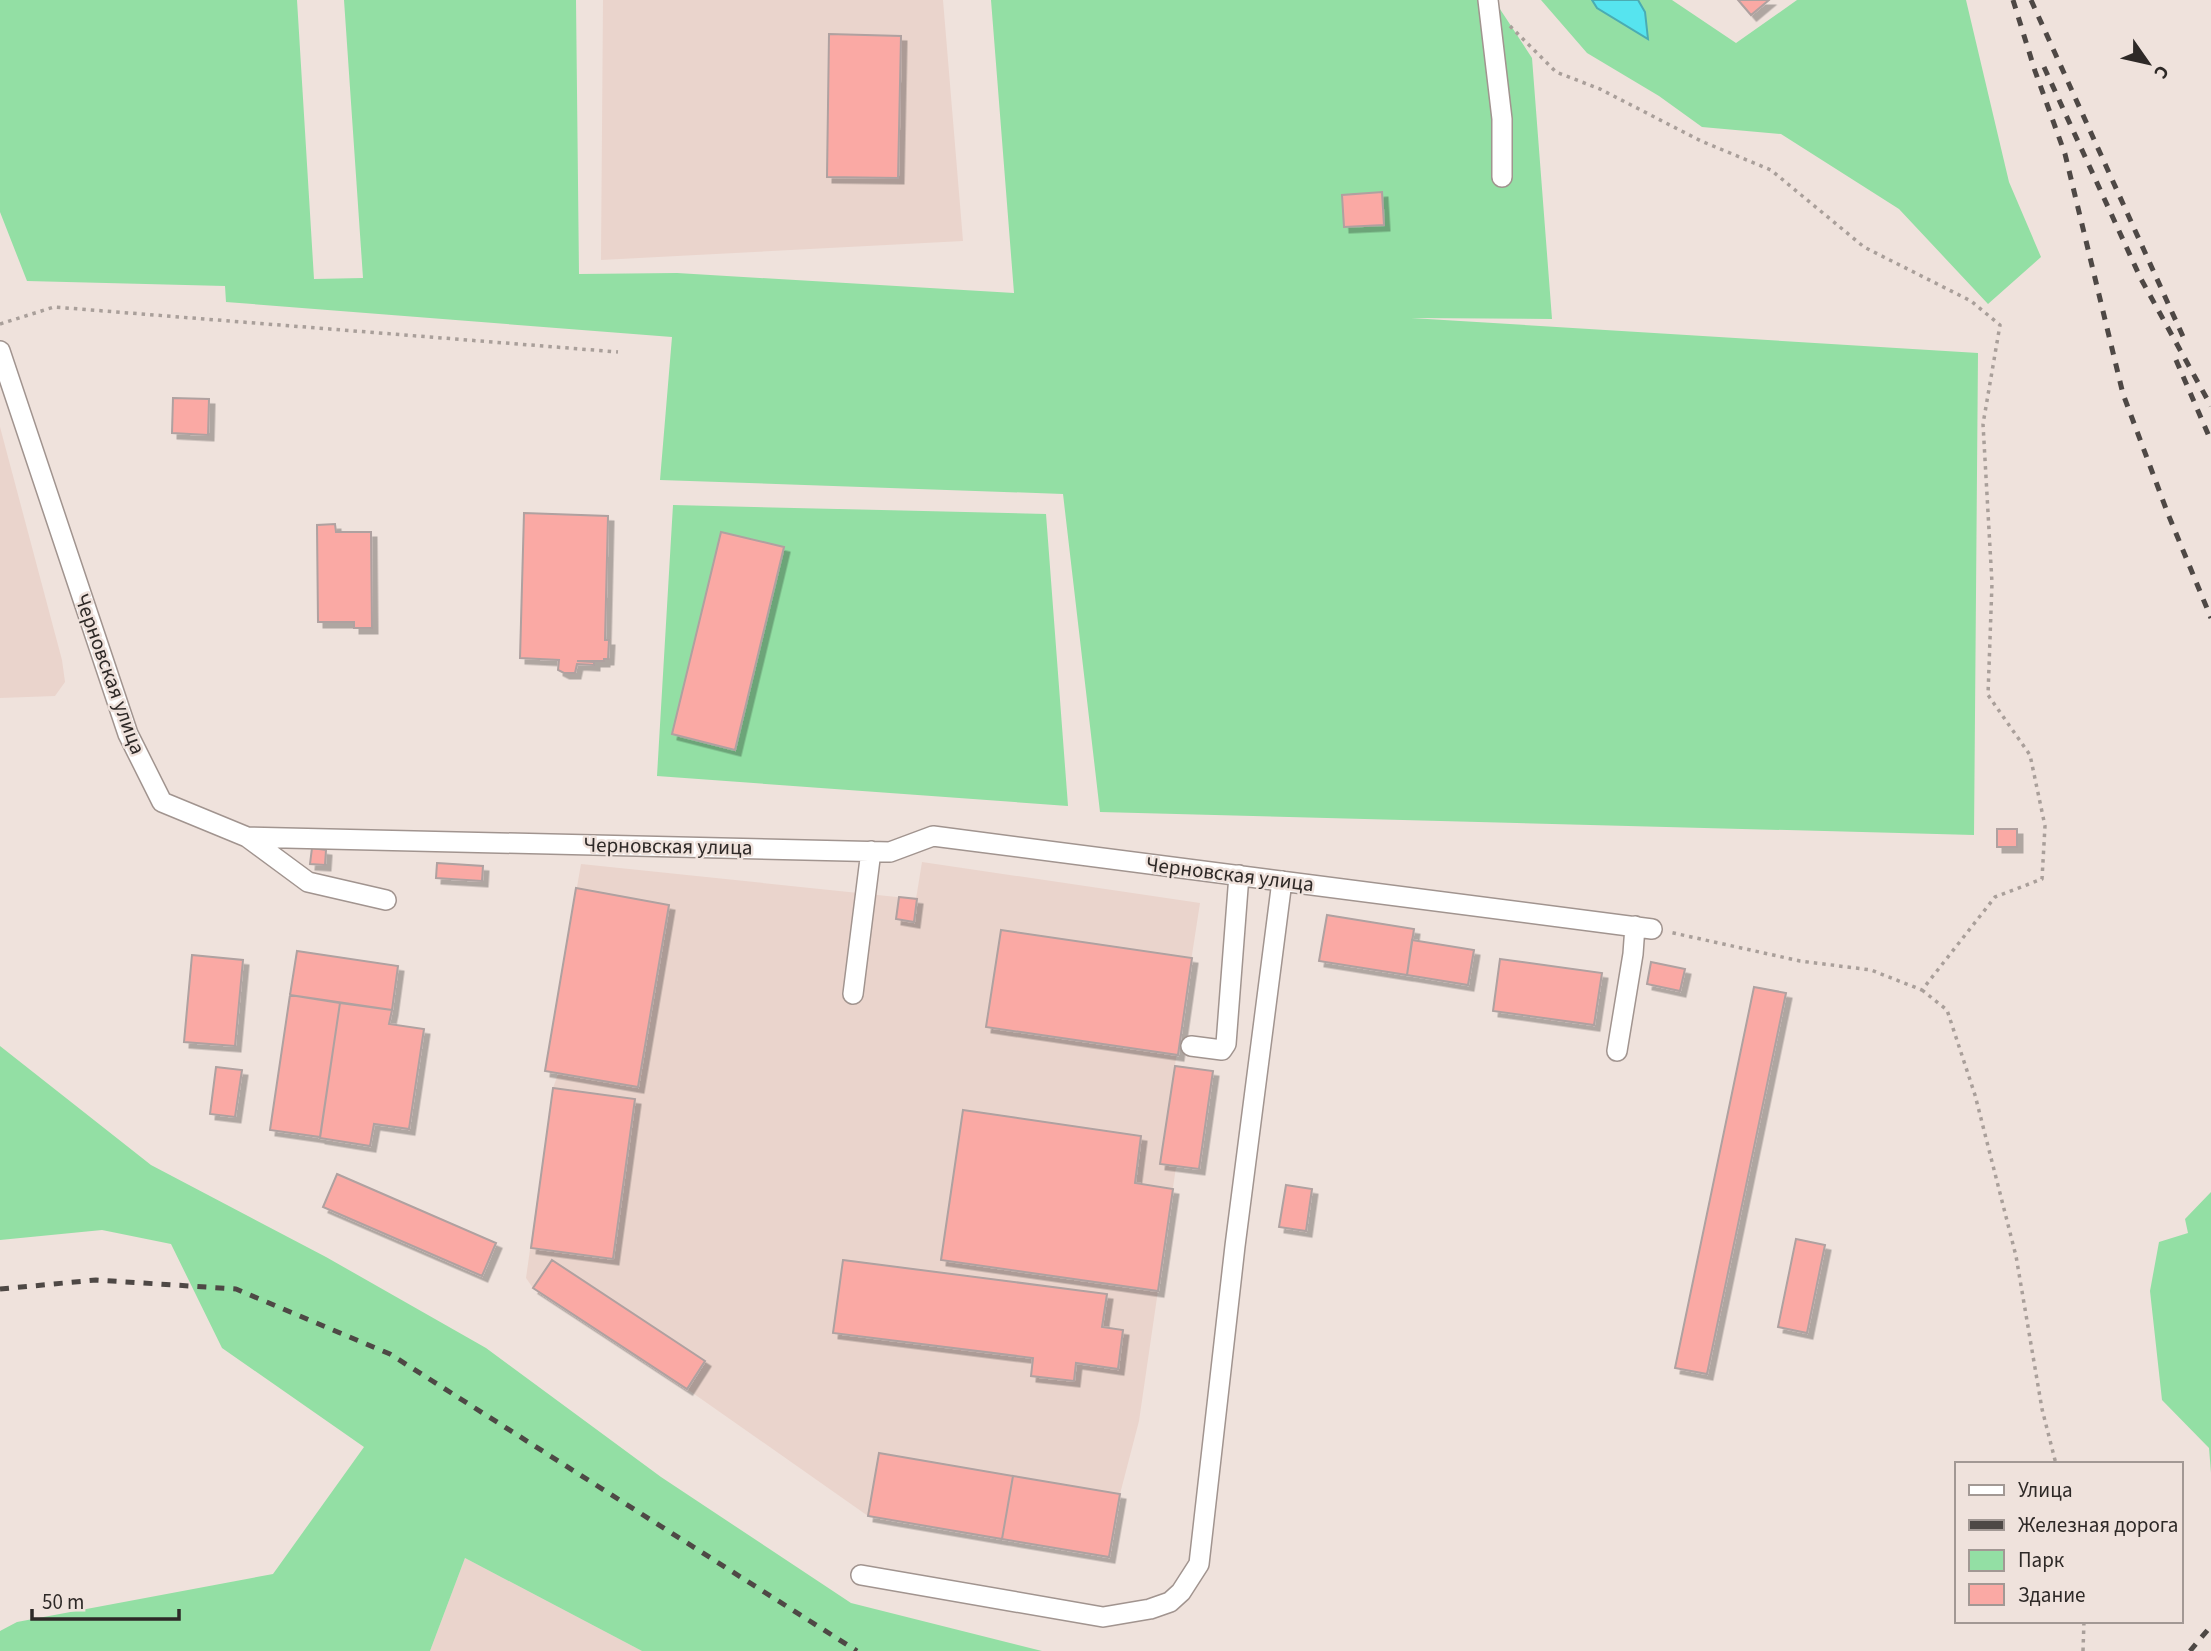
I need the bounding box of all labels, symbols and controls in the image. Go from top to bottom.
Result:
north arrow [2113,28,2183,98]
text: С [2147,60,2175,84]
street label: Черновская улица [67,590,153,758]
street label: Черновская улица [583,830,753,862]
street label: Черновская улица [1144,849,1316,899]
legend [1955,1462,2183,1623]
text: Улица [2018,1475,2073,1505]
text: Железная дорога [2018,1510,2178,1540]
text: Парк [2018,1545,2065,1575]
scale bar [32,1578,178,1622]
text: Здание [2018,1580,2086,1610]
text: 50 m [42,1587,84,1617]

